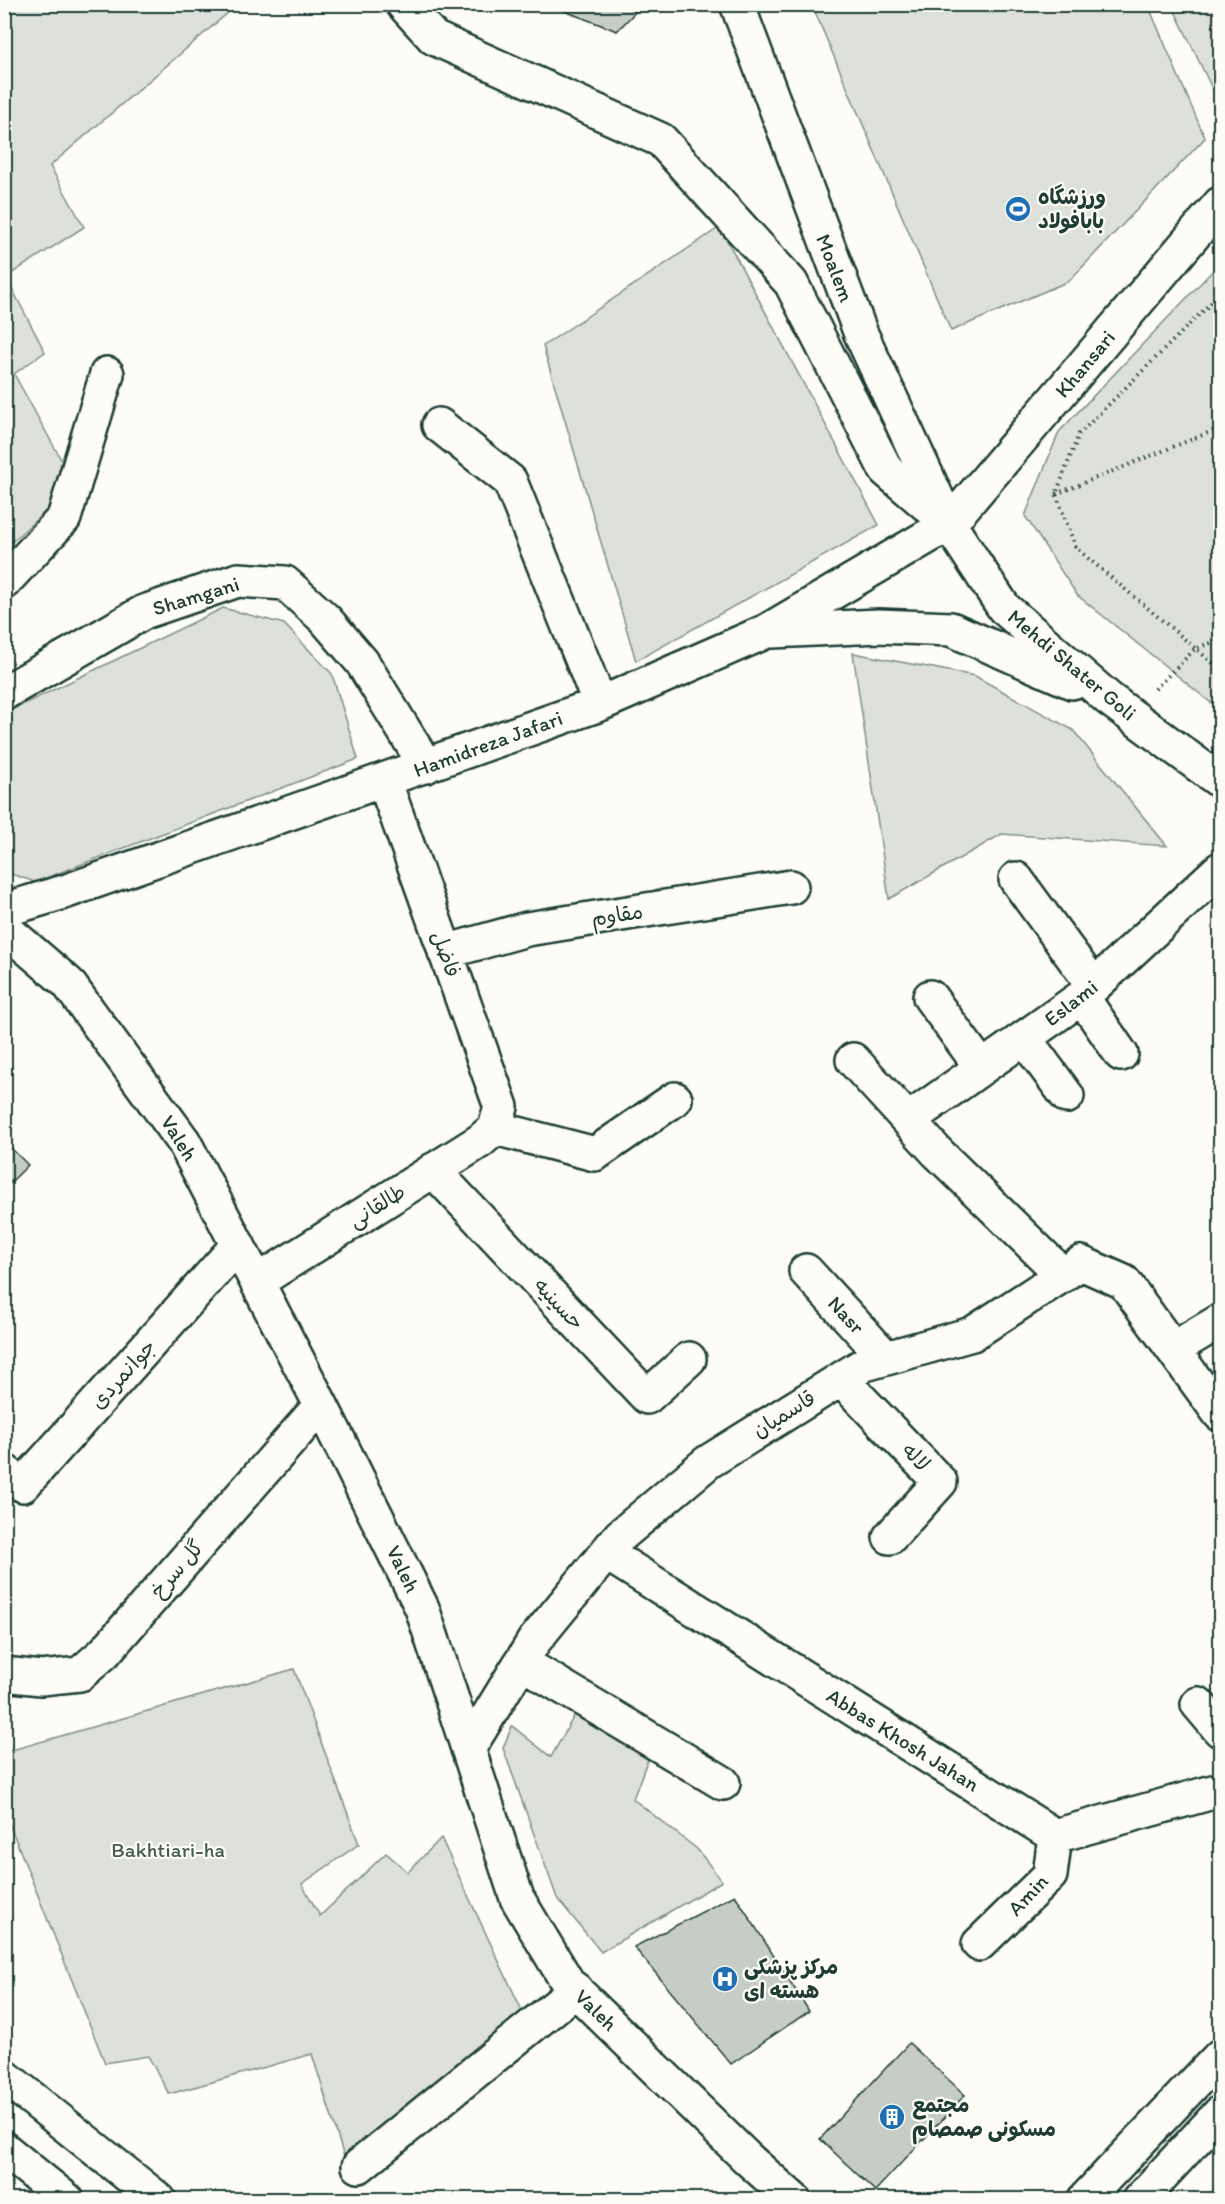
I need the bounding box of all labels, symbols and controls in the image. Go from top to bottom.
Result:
place label: ورزشگاه بابافولاد [1038,184,1106,234]
sports icon: ورزشگاه بابافولاد [1003,194,1033,224]
street label: Moalem [811,230,860,305]
street label: Khansari [1049,325,1120,402]
street label: Shamgani [150,571,242,621]
street label: Mehdi Shater Goli [1003,604,1142,726]
street label: Hamidreza Jafari [410,705,566,782]
street label: مقاوم [589,898,645,935]
street label: فاضل [427,927,466,980]
street label: Eslami [1039,974,1102,1031]
street label: Valeh [156,1110,203,1165]
street label: طالقانی [344,1178,411,1234]
street label: حسینیه [529,1273,590,1335]
street label: Nasr [823,1291,870,1339]
street label: جوانمردی [85,1334,161,1414]
street label: قاسمیان [748,1385,820,1443]
street label: لاله [897,1437,936,1476]
street label: گل سرخ [145,1534,210,1604]
street label: Valeh [381,1541,426,1597]
street label: Abbas Khosh Jahan [822,1683,984,1797]
park label: Bakhtiari-ha [111,1837,225,1862]
street label: Amin [1002,1869,1053,1921]
place label: مرکز پزشکی هسته ای [744,1954,838,2003]
hospital icon: مرکز پزشکی هسته ای [710,1964,740,1994]
street label: Valeh [570,1984,623,2036]
place label: مجتمع مسکونی صمصام [912,2092,1056,2145]
building icon: مجتمع مسکونی صمصام [877,2102,907,2132]

